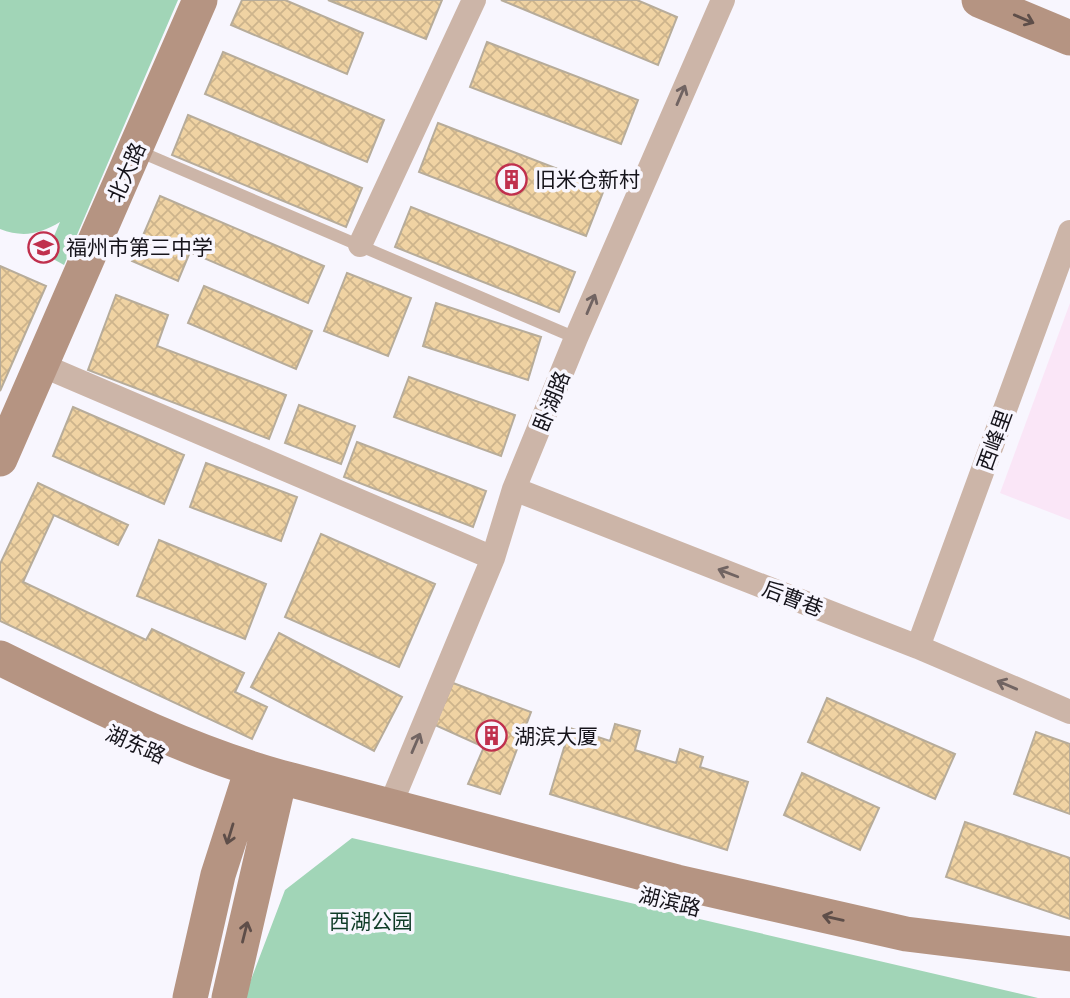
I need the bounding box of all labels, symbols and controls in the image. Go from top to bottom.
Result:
one-way arrow [1013,13,1035,26]
one-way arrow [675,85,688,107]
street label: 北大路 [100,138,152,206]
building icon: 旧米仓新村 [495,162,529,196]
place label: 旧米仓新村 [535,165,640,193]
school or university icon: 福州市第三中学 [26,230,60,264]
place label: 福州市第三中学 [66,233,213,261]
one-way arrow [585,294,598,315]
street label: 卧湖路 [526,367,576,435]
street label: 西峰里 [970,406,1018,474]
one-way arrow [718,566,739,578]
street label: 后曹巷 [759,574,827,622]
one-way arrow [997,678,1018,691]
street label: 湖东路 [102,718,170,770]
building icon: 湖滨大厦 [474,719,508,753]
place label: 湖滨大厦 [514,722,598,750]
one-way arrow [411,733,424,754]
one-way arrow [223,823,236,845]
street label: 湖滨路 [636,880,704,922]
park label: 西湖公园 [329,907,413,935]
one-way arrow [822,910,845,924]
one-way arrow [239,921,252,943]

